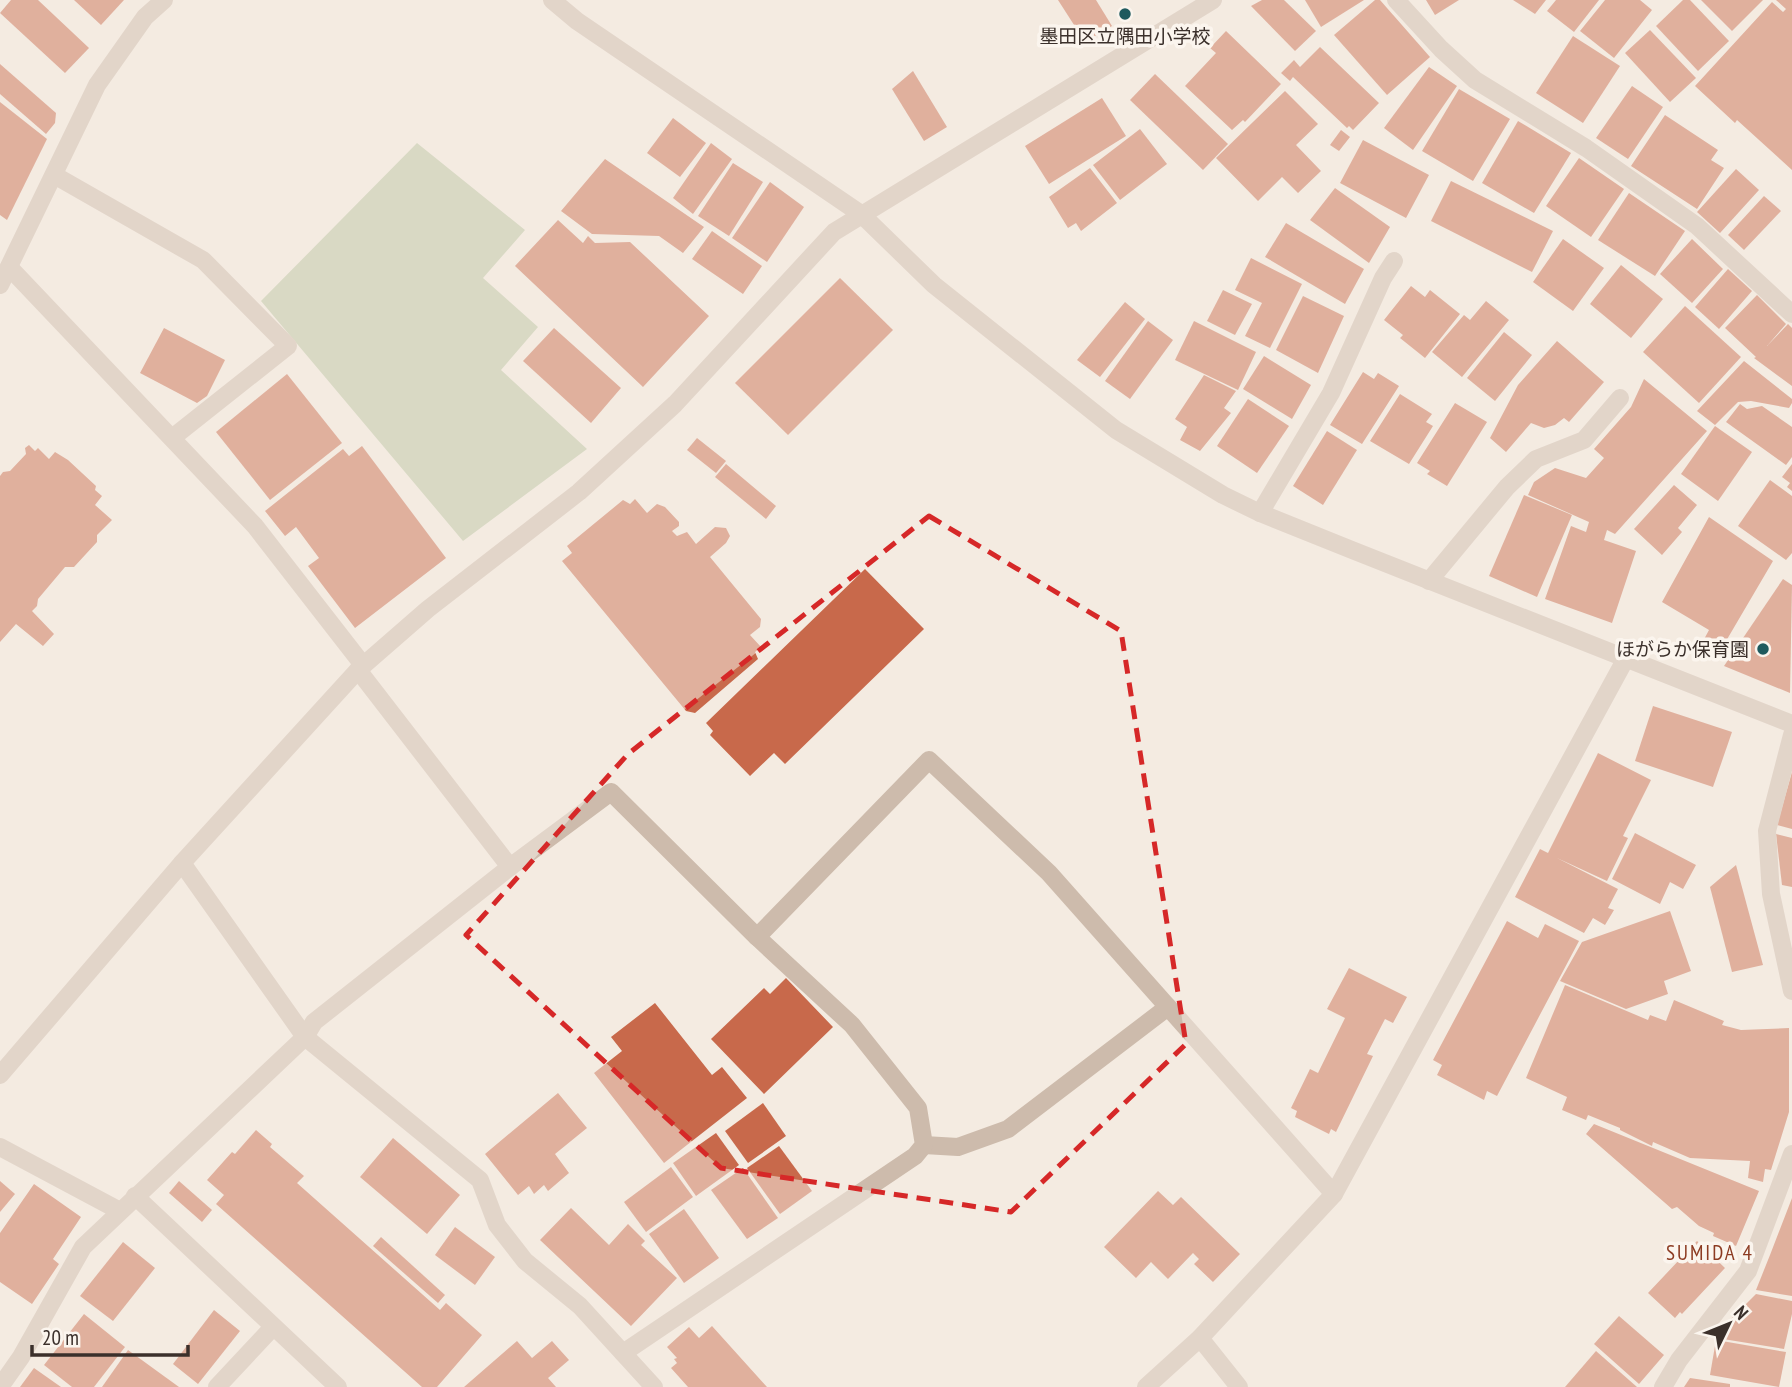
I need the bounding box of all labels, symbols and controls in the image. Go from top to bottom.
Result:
marker: 墨田区立隅田小学校 [1117,6,1133,22]
place label: 墨田区立隅田小学校 [1039,24,1211,48]
place label: ほがらか保育園 [1616,637,1749,661]
marker: ほがらか保育園 [1755,641,1771,657]
district label: SUMIDA 4 [1666,1239,1754,1266]
north arrow [1694,1289,1764,1359]
text: N [1729,1300,1754,1324]
scale bar [32,1314,187,1358]
text: 20 m [42,1324,79,1351]

